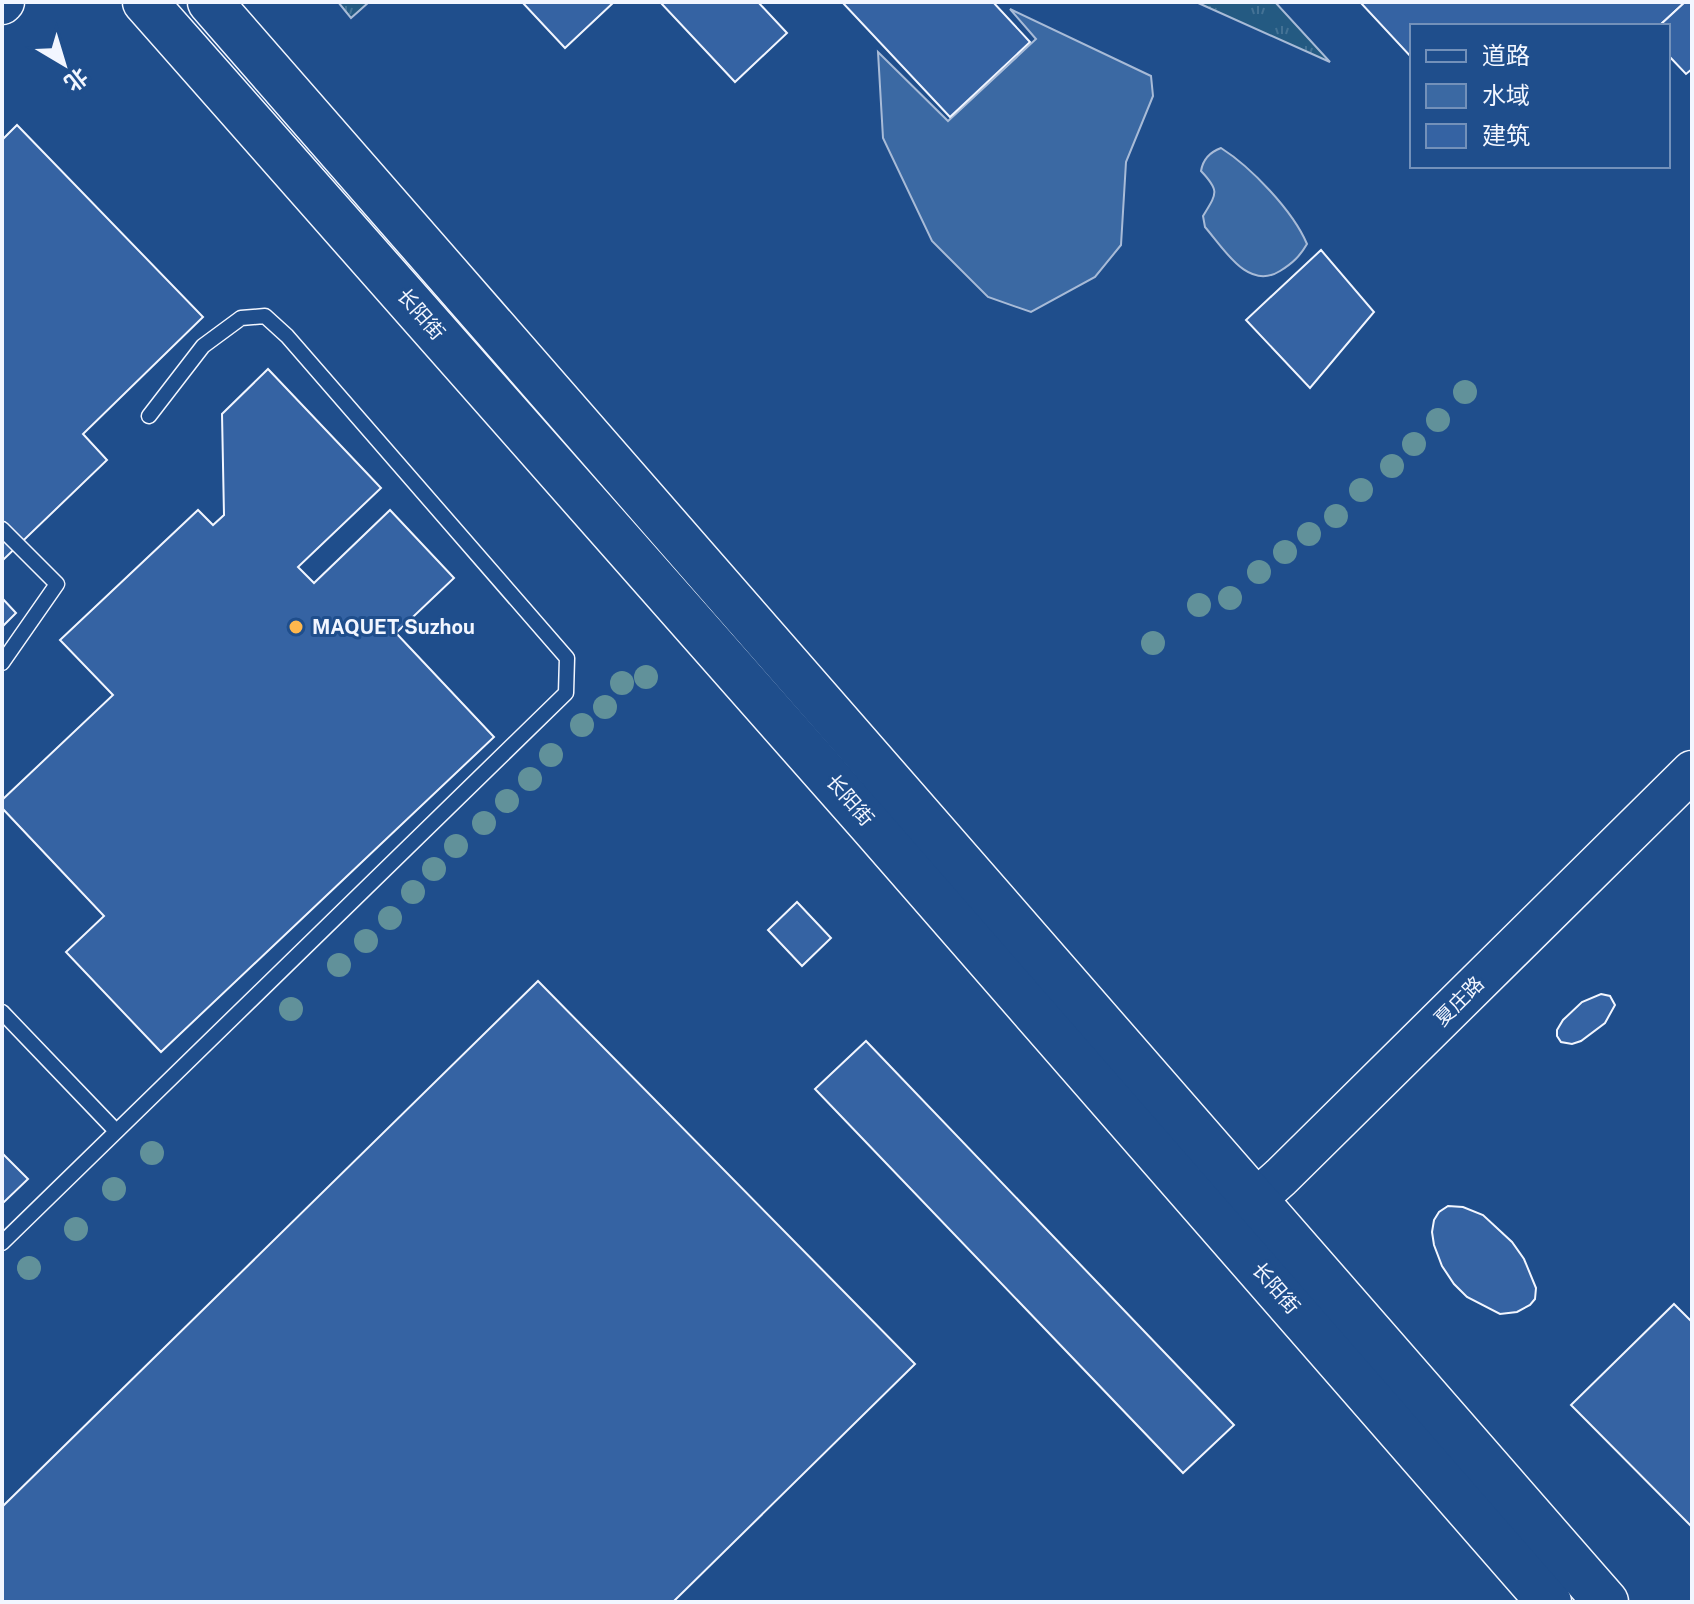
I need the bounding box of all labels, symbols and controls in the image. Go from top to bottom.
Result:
north arrow [24,24,104,104]
legend [1410,24,1670,168]
text: 道路 [1482,41,1530,69]
text: 北 [60,63,93,97]
text: 水域 [1482,81,1530,109]
text: 建筑 [1482,121,1530,149]
street label: 长阳街 [392,283,450,345]
place label: MAQUET Suzhou [312,615,475,639]
marker: MAQUET Suzhou [287,618,305,636]
street label: 长阳街 [821,769,879,831]
street label: 夏庄路 [1429,971,1489,1031]
street label: 长阳街 [1247,1257,1305,1319]

